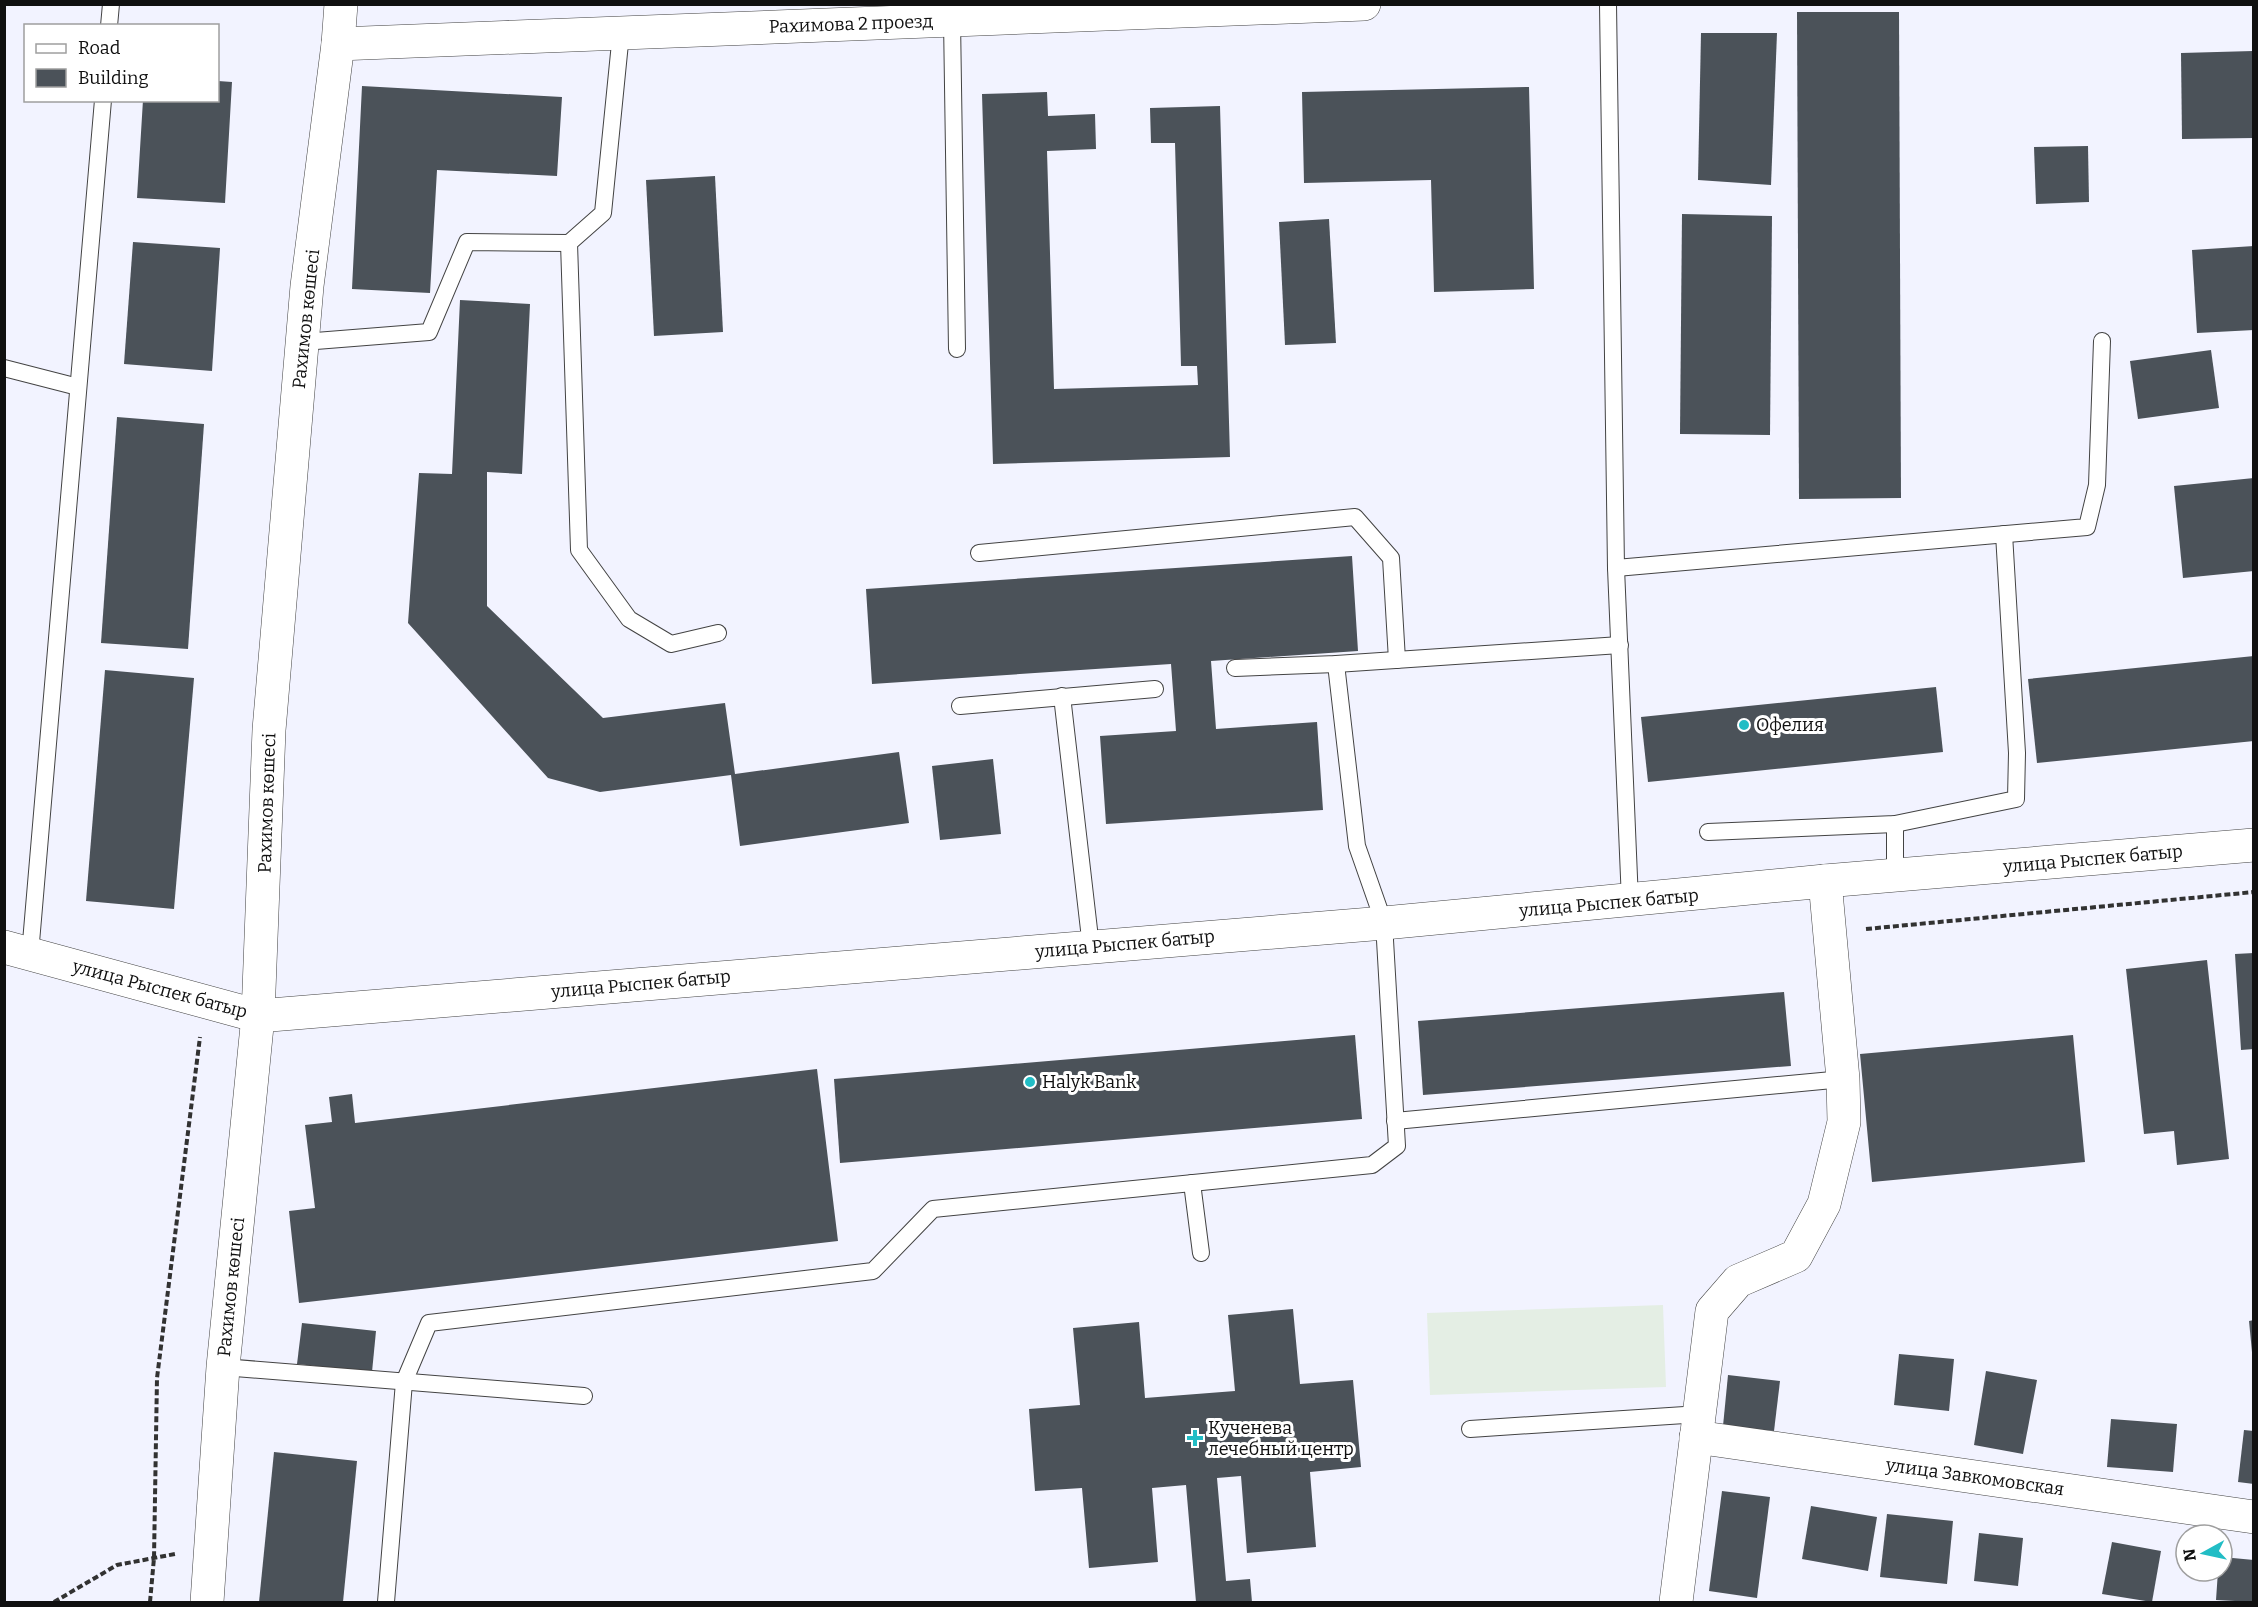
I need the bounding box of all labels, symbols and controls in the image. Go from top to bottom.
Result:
street label: Рахимова 2 проезд [768,10,934,38]
legend [24,24,219,102]
text: Road [78,37,121,59]
text: Building [78,67,149,89]
street label: Рахимов көшесі [288,248,324,390]
place label: Офелия [1756,714,1824,736]
marker: Офелия [1737,718,1751,732]
street label: Рахимов көшесі [254,733,280,873]
street label: улица Рыспек батыр [2001,840,2184,878]
street label: улица Рыспек батыр [1517,884,1700,922]
street label: улица Рыспек батыр [1033,925,1216,963]
street label: улица Рыспек батыр [69,955,250,1023]
street label: улица Рыспек батыр [549,965,732,1003]
place label: Halyk Bank [1042,1071,1137,1093]
marker: Halyk Bank [1023,1075,1037,1089]
street label: Рахимов көшесі [213,1216,249,1358]
place label: Кученева лечебный центр [1208,1417,1354,1460]
marker: Кученева лечебный центр [1186,1429,1204,1447]
street label: улица Завкомовская [1883,1453,2066,1500]
north arrow [2174,1523,2234,1583]
text: N [2179,1548,2200,1562]

